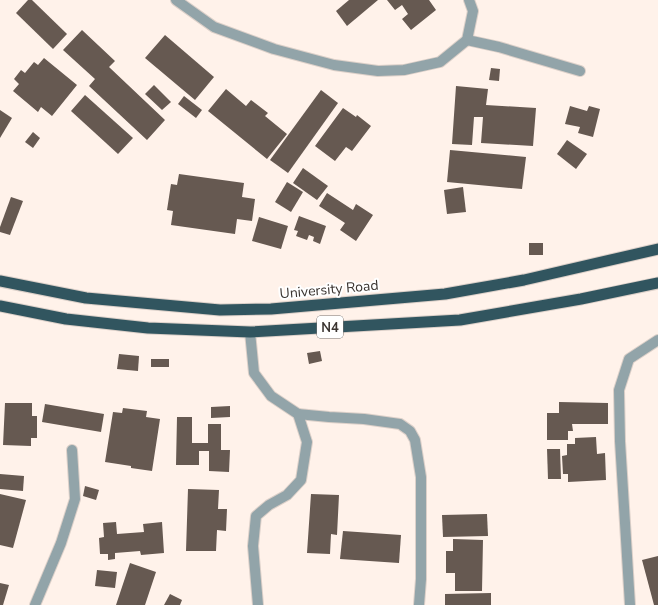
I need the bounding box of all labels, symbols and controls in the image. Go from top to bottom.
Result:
street label: University Road [279,276,379,303]
road number: N4 [317,316,343,338]

